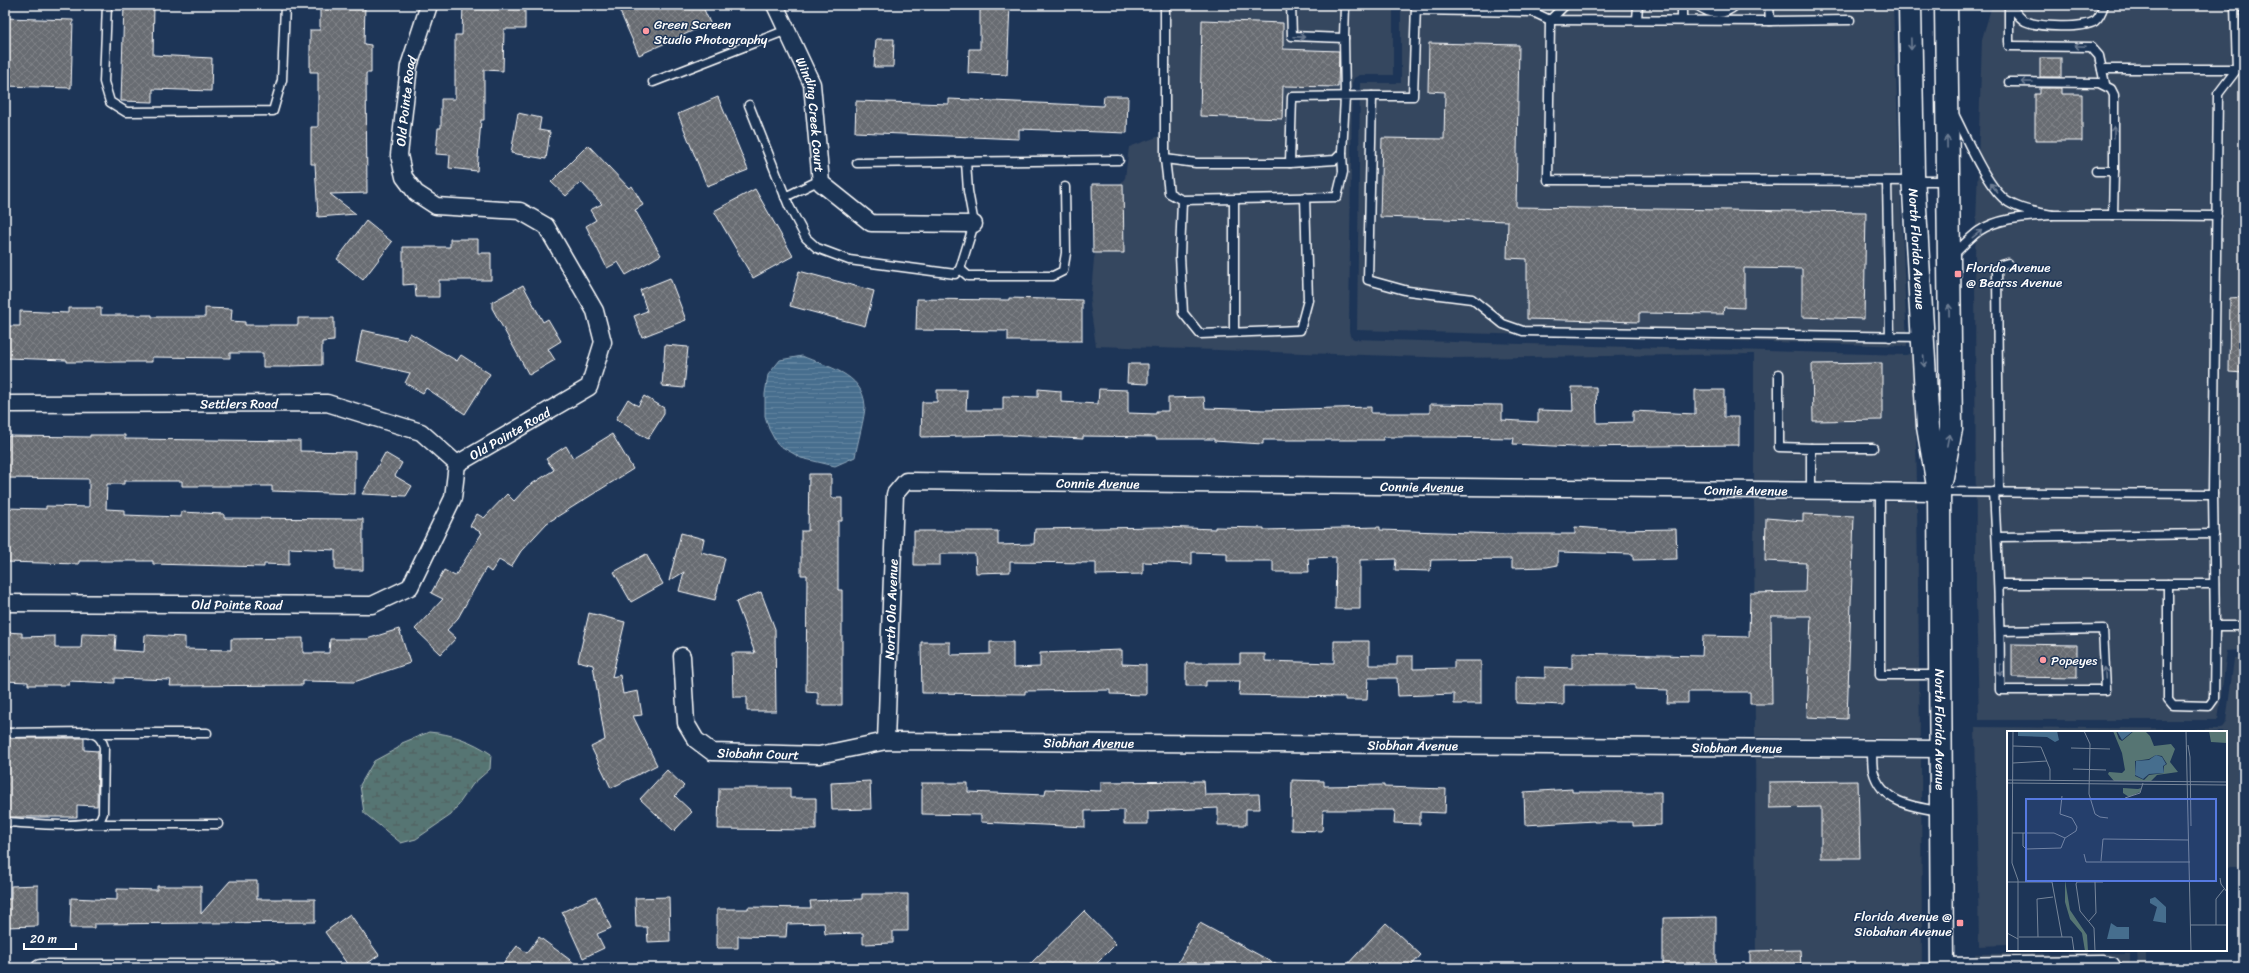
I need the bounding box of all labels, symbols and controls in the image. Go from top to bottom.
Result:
place label: Green Screen Studio Photography [654,13,768,51]
marker: Green Screen Studio Photography [641,26,651,36]
one-way arrow [1292,33,1305,40]
one-way arrow [1907,37,1915,50]
one-way arrow [2074,42,2087,49]
street label: Old Pointe Road [389,52,423,148]
street label: Winding Creek Court [789,53,831,174]
one-way arrow [2021,78,2034,86]
one-way arrow [2110,126,2118,139]
one-way arrow [1943,136,1951,149]
one-way arrow [1990,182,1998,193]
street label: North Florida Avenue [1902,188,1932,310]
one-way arrow [1972,229,1983,238]
place label: Florida Avenue @ Bearss Avenue [1966,256,2062,294]
marker: Florida Avenue @ Bearss Avenue [1953,269,1963,279]
one-way arrow [1945,304,1953,317]
one-way arrow [1921,354,1928,367]
street label: Settlers Road [200,392,279,415]
street label: Old Pointe Road [465,400,556,466]
one-way arrow [1945,434,1953,447]
street label: Connie Avenue [1056,471,1140,495]
street label: Connie Avenue [1380,475,1464,498]
street label: Connie Avenue [1704,478,1788,502]
street label: North Ola Avenue [877,558,904,660]
street label: Old Pointe Road [192,593,284,616]
place label: Popeyes [2051,649,2098,672]
marker: Popeyes [2038,655,2048,665]
one-way arrow [1996,663,2004,676]
one-way arrow [2102,667,2109,680]
street label: North Florida Avenue [1929,669,1952,790]
street label: Siobhan Avenue [1043,731,1134,754]
inset map [2007,731,2227,951]
street label: Siobhan Avenue [1367,733,1458,757]
street label: Siobhan Avenue [1691,736,1782,759]
street label: Siobahn Court [717,741,800,766]
place label: Florida Avenue @ Siobahan Avenue [1854,905,1952,943]
marker: Florida Avenue @ Siobahan Avenue [1955,918,1965,928]
scale bar [24,925,76,951]
text: 20 m [30,928,57,950]

